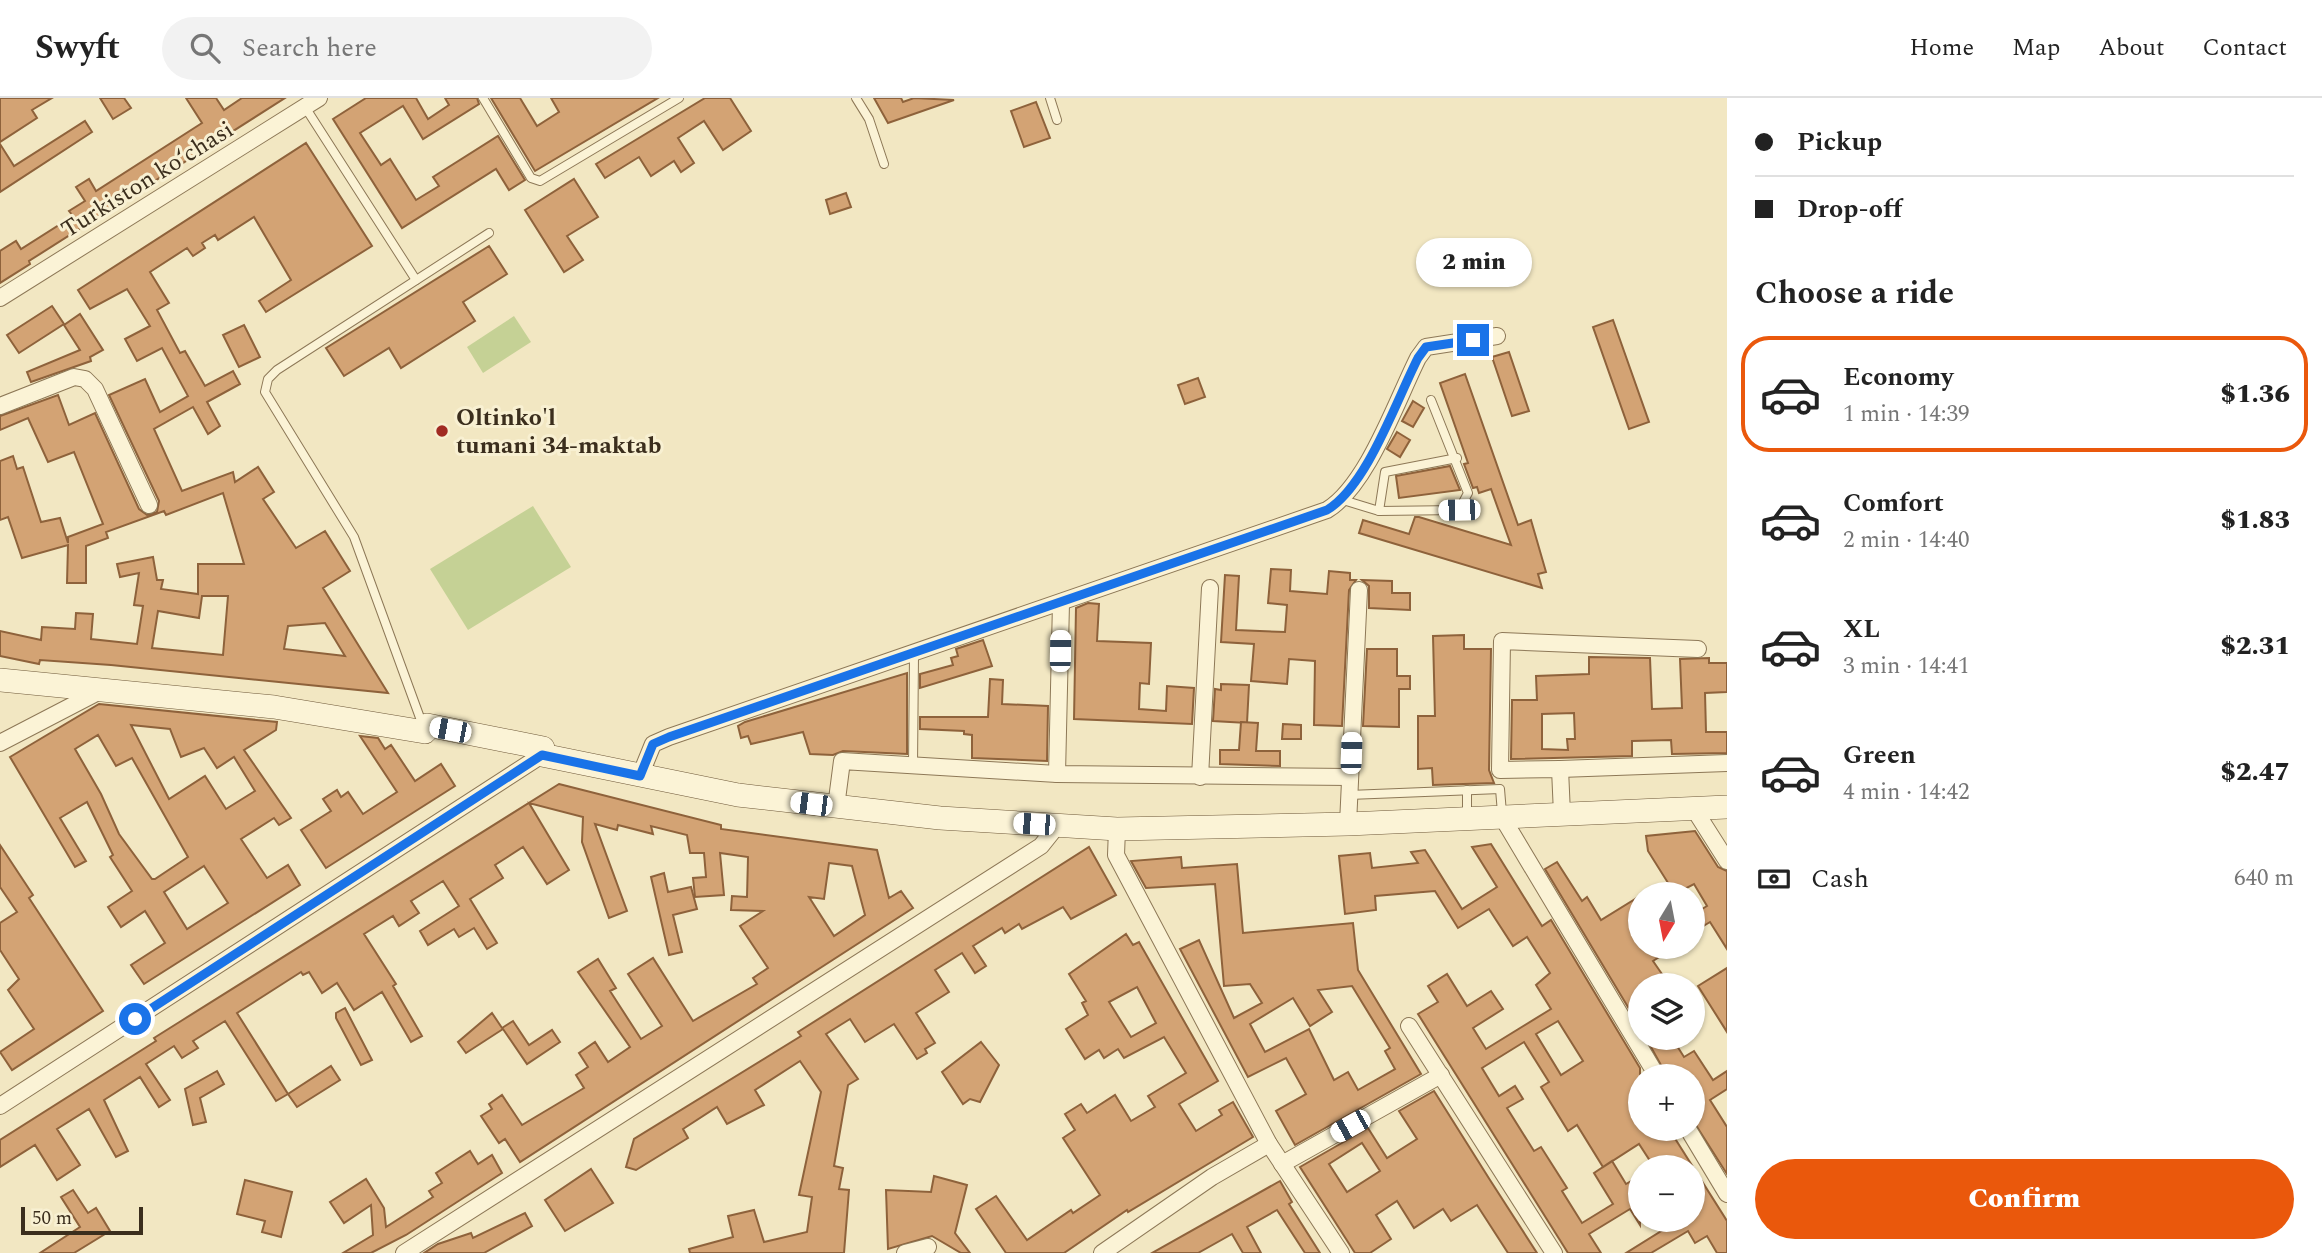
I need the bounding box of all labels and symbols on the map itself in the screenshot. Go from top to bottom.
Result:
street label: Turkiston koʻchasi [54,112,241,248]
callout: 2 min [1415,238,1531,288]
route end [1457,324,1489,356]
place label: Oltinko'l tumani 34-maktab [456,400,662,464]
marker: Oltinko'l tumani 34-maktab [434,423,450,439]
car [1438,499,1481,521]
car [1050,630,1071,672]
car [428,716,473,744]
car [1340,732,1363,774]
car [789,791,834,817]
car [1013,812,1056,836]
north arrow [1628,882,1704,959]
route start [119,1003,151,1035]
car [1327,1107,1374,1145]
scale bar [21,1204,144,1236]

